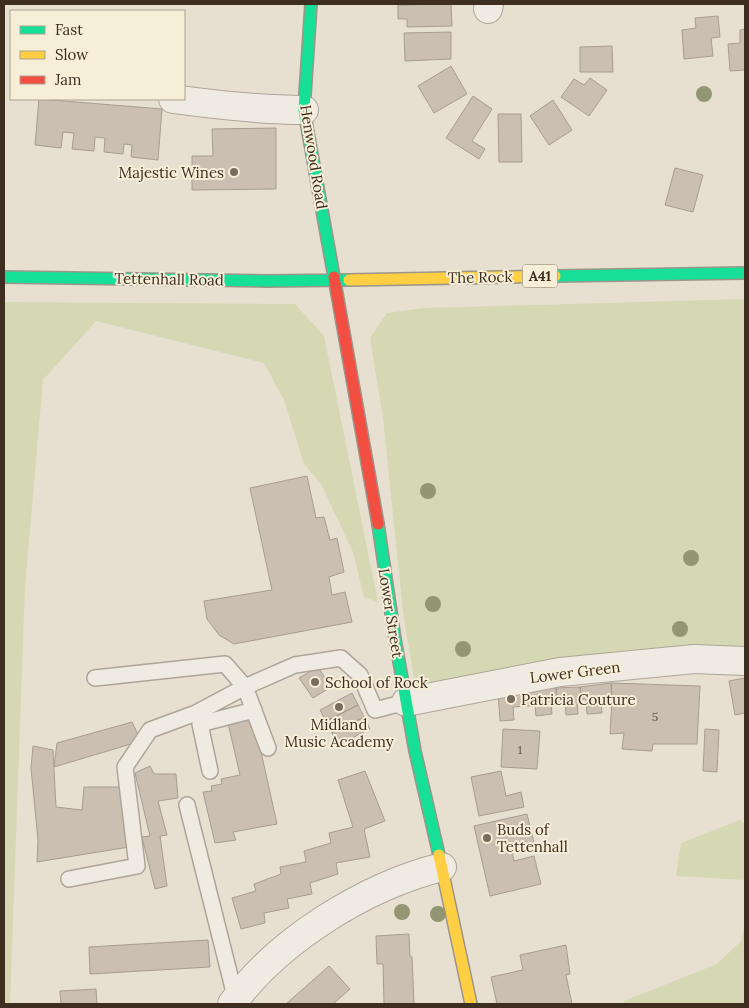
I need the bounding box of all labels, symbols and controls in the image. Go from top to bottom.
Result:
legend [10,10,185,100]
text: Fast [55,20,83,39]
text: Slow [55,45,88,64]
text: Jam [54,70,82,89]
street label: Henwood Road [296,103,332,211]
place label: Majestic Wines [118,163,224,182]
marker: Majestic Wines [228,166,240,178]
road number: A41 [522,264,558,288]
street label: The Rock [447,267,513,287]
street label: Tettenhall Road [114,269,224,289]
street label: Lower Street [375,567,407,659]
street label: Lower Green [529,657,621,687]
place label: School of Rock [325,673,428,692]
marker: School of Rock [309,676,321,688]
place label: Patricia Couture [521,690,636,709]
marker: Patricia Couture [505,693,517,705]
marker: Midland Music Academy [333,701,345,713]
house number: 5 [652,709,658,724]
place label: Midland Music Academy [284,715,394,751]
house number: 1 [518,742,522,757]
place label: Buds of Tettenhall [497,820,568,856]
marker: Buds of Tettenhall [481,832,493,844]

